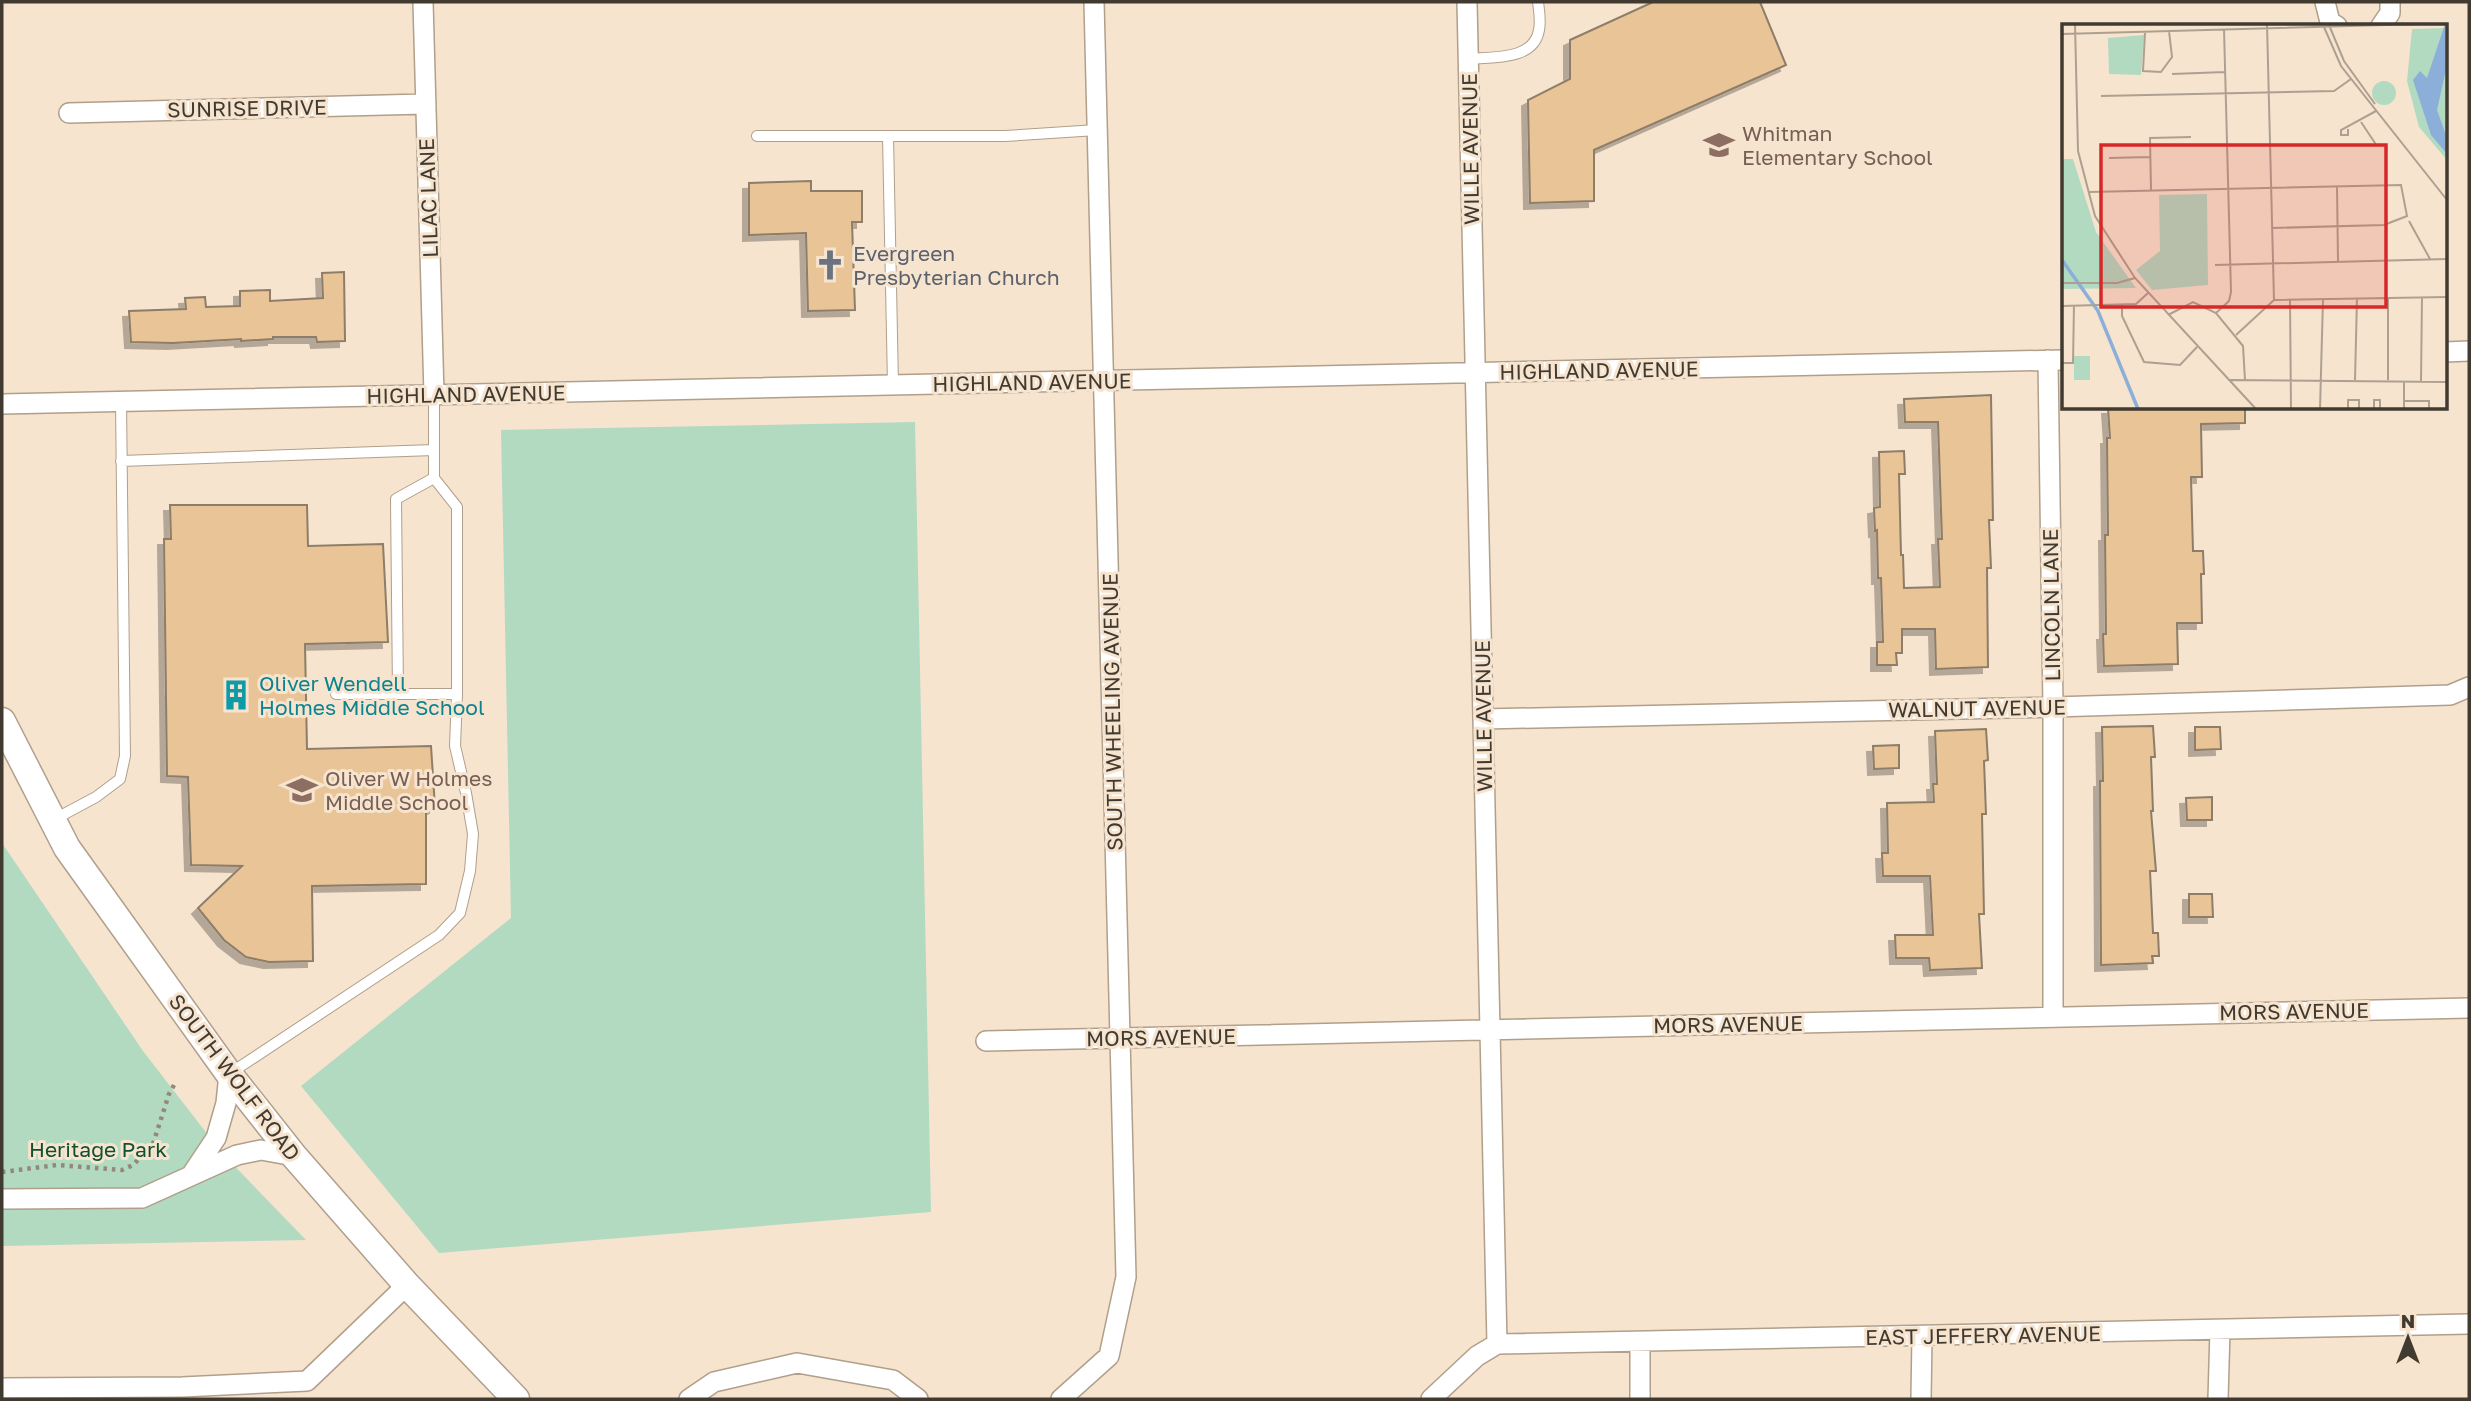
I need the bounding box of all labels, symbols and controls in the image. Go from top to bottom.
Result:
inset map [2062,24,2446,410]
street label: WILLE AVENUE [1456,73,1484,225]
street label: SUNRISE DRIVE [167,94,327,122]
place label: Whitman Elementary School [1742,120,1933,170]
school or university icon: Whitman Elementary School [1702,128,1736,162]
street label: LILAC LANE [413,138,443,258]
place label: Evergreen Presbyterian Church [853,240,1060,290]
church icon: Evergreen Presbyterian Church [813,248,847,282]
street label: HIGHLAND AVENUE [1499,355,1699,385]
street label: HIGHLAND AVENUE [932,367,1132,397]
street label: HIGHLAND AVENUE [366,379,566,409]
street label: LINCOLN LANE [2037,528,2065,682]
street label: SOUTH WHEELING AVENUE [1097,573,1127,851]
street label: WILLE AVENUE [1469,640,1497,792]
place label: Oliver Wendell Holmes Middle School [259,670,485,720]
building icon: Oliver Wendell Holmes Middle School [219,678,253,712]
street label: WALNUT AVENUE [1888,693,2066,723]
place label: Oliver W Holmes Middle School [325,765,492,815]
school or university icon: Oliver W Holmes Middle School [285,773,319,807]
street label: SOUTH WOLF ROAD [164,989,306,1165]
street label: MORS AVENUE [2219,997,2369,1025]
street label: MORS AVENUE [1653,1010,1803,1038]
street label: MORS AVENUE [1086,1023,1236,1051]
park label: Heritage Park [29,1136,167,1162]
north arrow [2373,1303,2443,1373]
text: N [2401,1309,2415,1332]
street label: EAST JEFFERY AVENUE [1865,1320,2101,1350]

